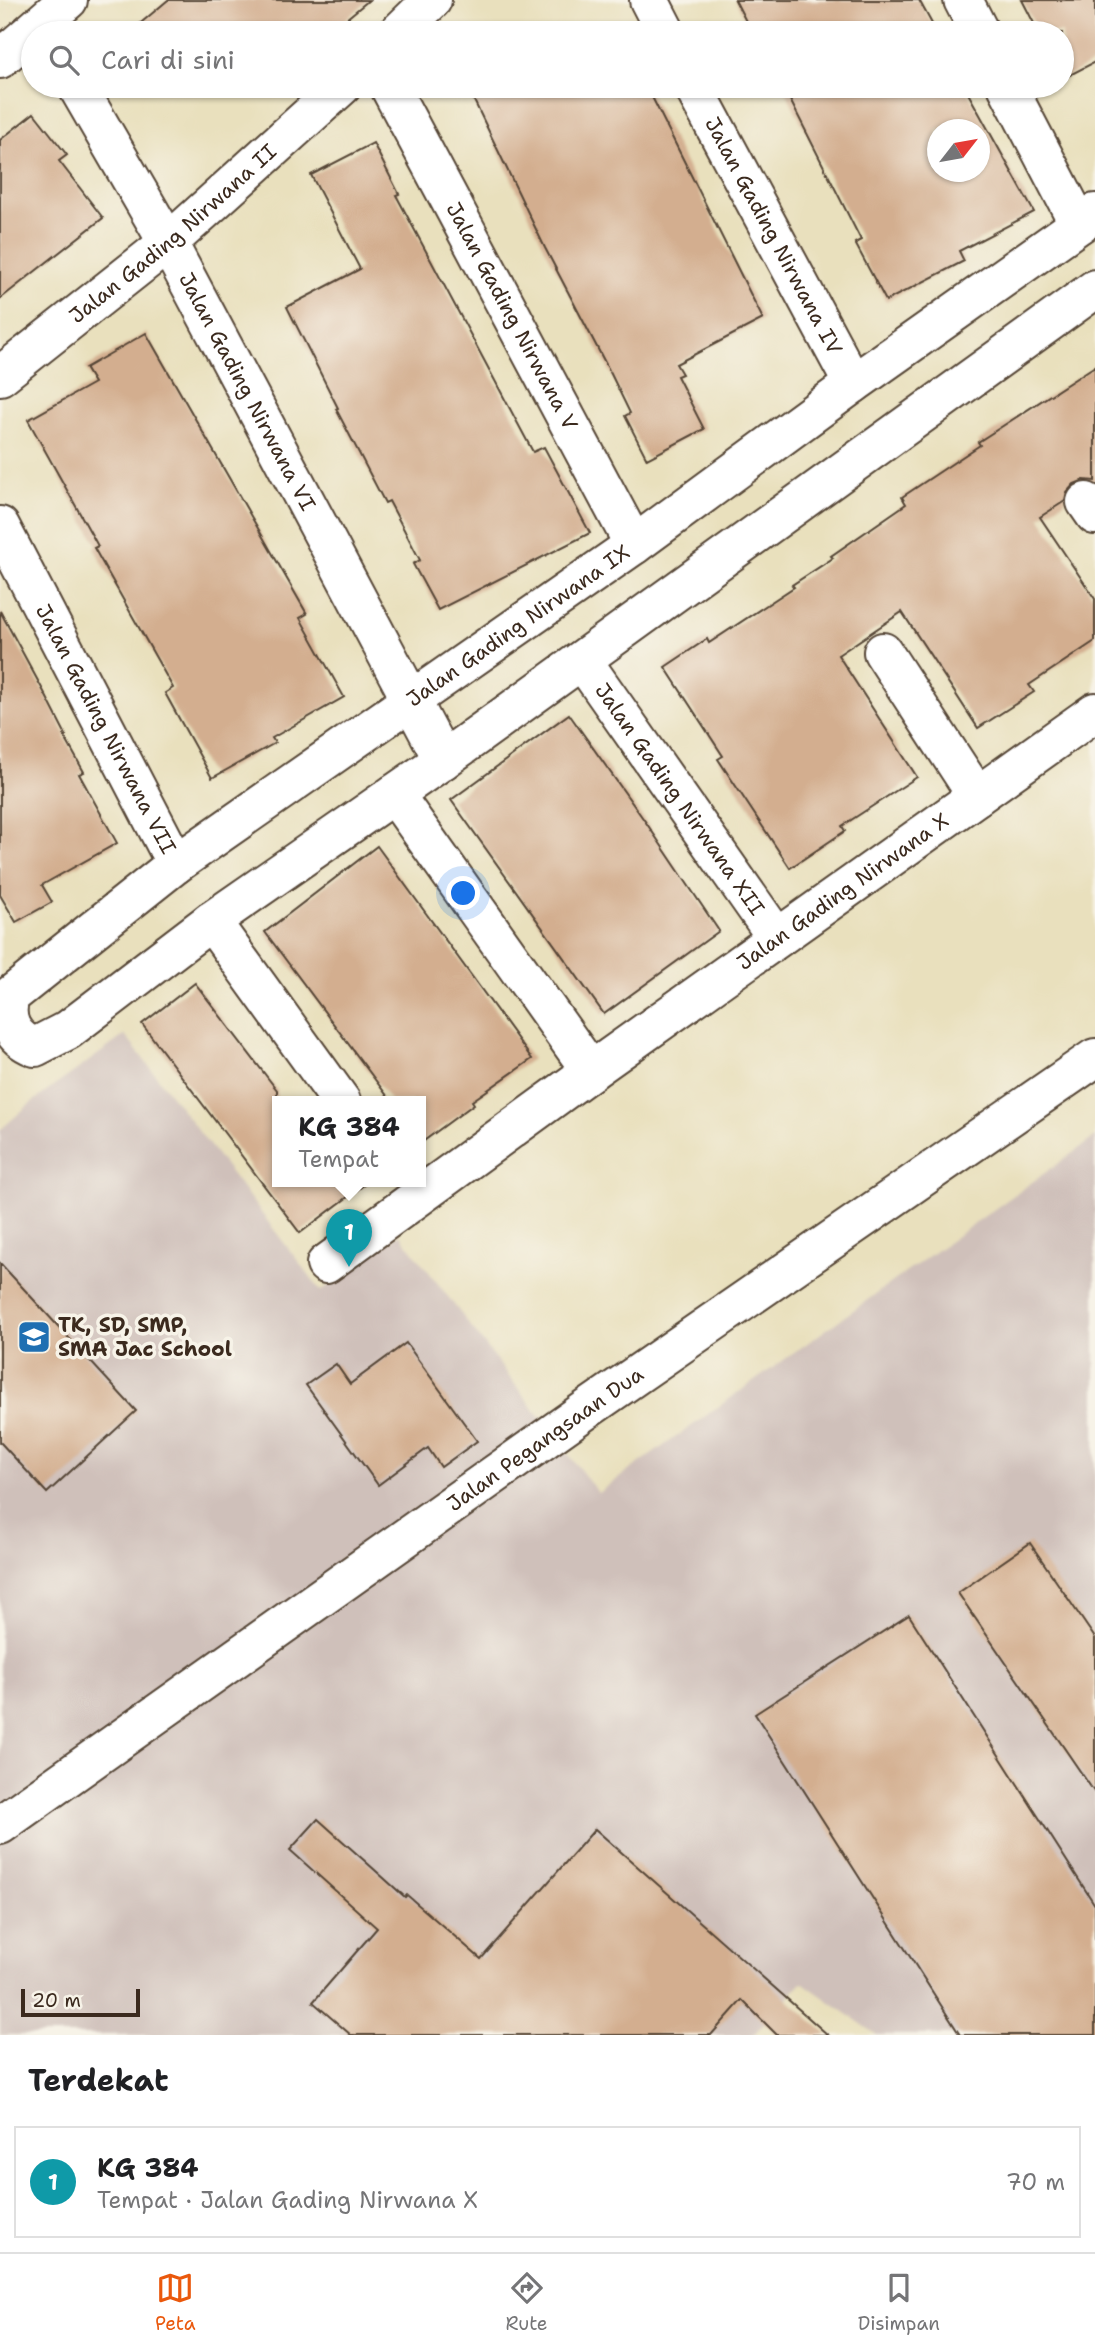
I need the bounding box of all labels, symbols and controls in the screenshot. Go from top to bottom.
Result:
search box [21,21,1074,98]
icon: search [45,41,83,79]
text: Cari di sini [101,42,235,77]
street label: Jalan Gading Nirwana IV [698,112,849,360]
north arrow [927,119,990,182]
street label: Jalan Gading Nirwana II [64,138,283,330]
street label: Jalan Gading Nirwana V [440,197,584,435]
street label: Jalan Gading Nirwana VI [172,268,322,516]
street label: Jalan Gading Nirwana IX [401,538,635,713]
street label: Jalan Gading Nirwana VII [29,599,182,859]
street label: Jalan Gading Nirwana XII [588,677,771,921]
street label: Jalan Gading Nirwana X [731,807,954,977]
your location [446,876,480,910]
popup [272,1096,426,1187]
text: KG 384 [298,1109,400,1144]
text: Tempat [298,1144,379,1174]
pin: 1 [326,1209,372,1267]
place label: TK, SD, SMP, SMA Jac School [58,1311,232,1363]
school or university icon: TK, SD, SMP, SMA Jac School [15,1318,53,1356]
street label: Jalan Pegangsaan Dua [441,1360,649,1518]
scale bar [21,1986,140,2018]
text: 20 m [32,1988,81,2013]
text: Terdekat [28,2060,168,2101]
text: KG 384 [97,2150,198,2185]
text: 1 [48,2167,58,2197]
text: 70 m [1006,2167,1065,2197]
text: Tempat · Jalan Gading Nirwana X [97,2185,478,2215]
tab: Peta [155,2269,195,2336]
tab: Rute [506,2269,548,2336]
tab: Disimpan [858,2269,940,2336]

